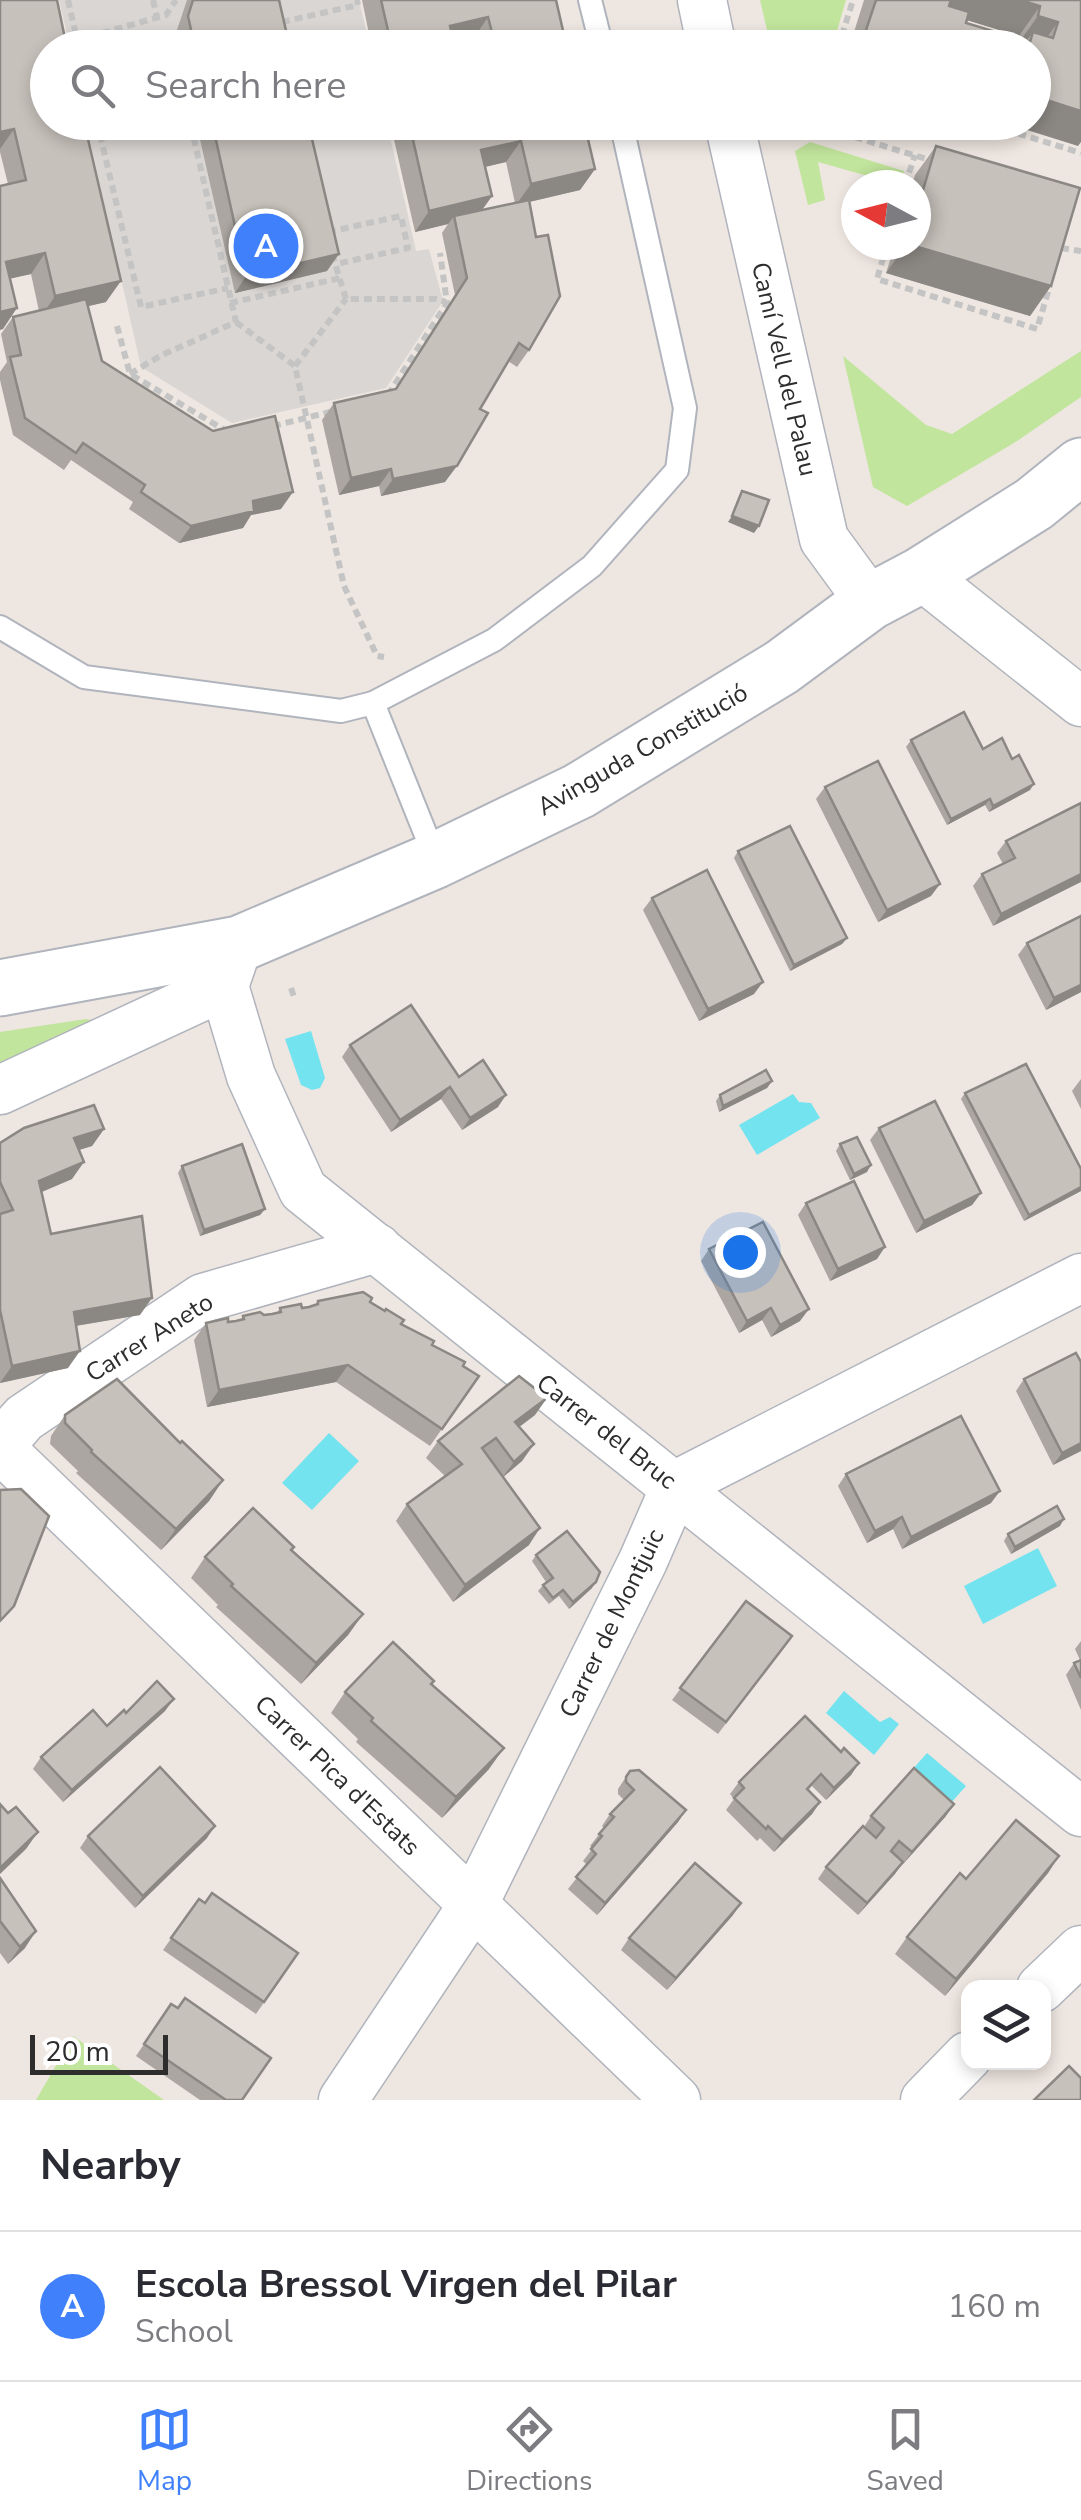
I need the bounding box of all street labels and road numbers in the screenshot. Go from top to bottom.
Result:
street label: Camí Vell del Palau [743,259,825,479]
street label: Avinguda Constitució [531,676,754,824]
street label: Carrer Aneto [79,1285,220,1391]
street label: Carrer del Bruc [529,1366,684,1498]
street label: Carrer de Montjuïc [551,1523,672,1723]
street label: Carrer Pica d'Estats [247,1688,428,1864]

